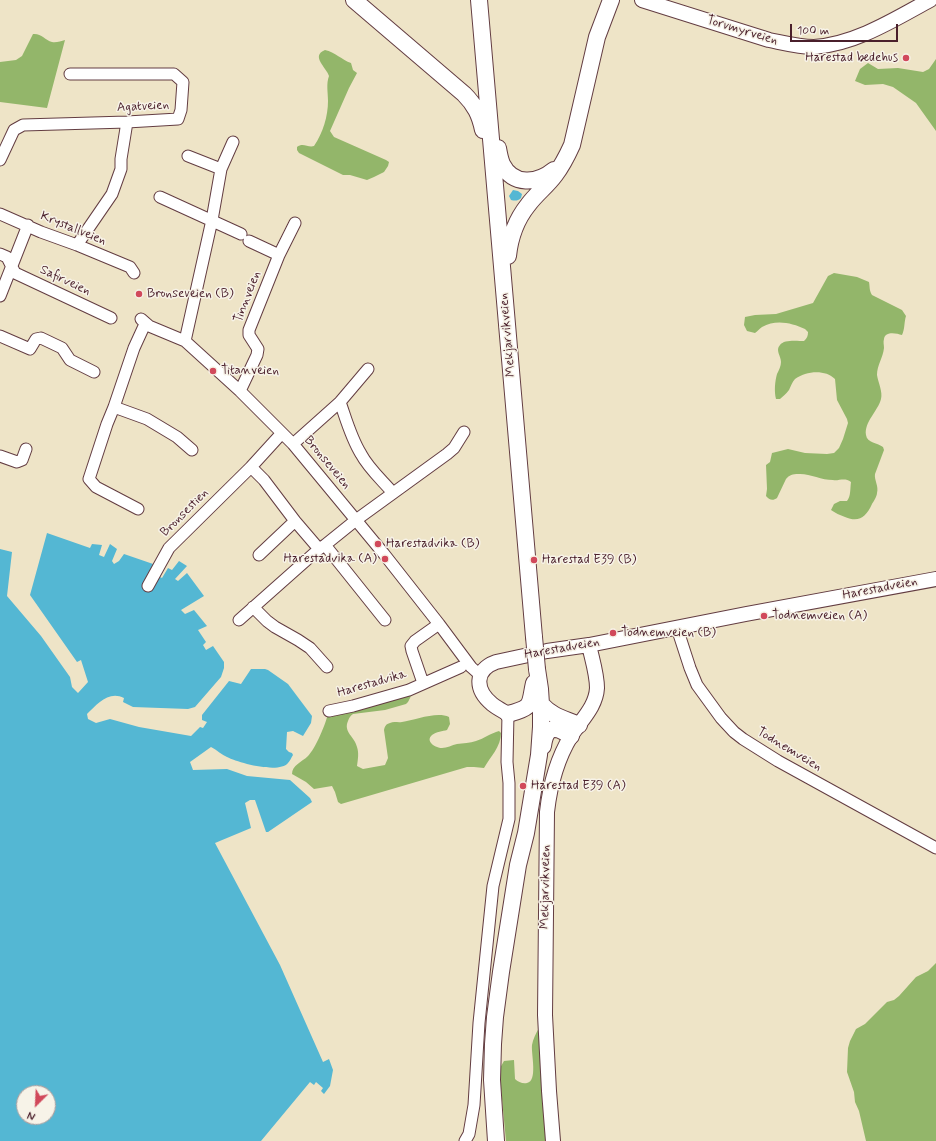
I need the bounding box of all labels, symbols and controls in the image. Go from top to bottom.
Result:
street label: Torvmyrveien [705,13,779,49]
scale bar [792,16,900,42]
text: 100 m [797,23,829,39]
place label: Harestad bedehus [805,50,898,66]
marker: Harestad bedehus [901,53,911,63]
street label: Agatveien [117,98,169,116]
street label: Krystallveien [38,209,108,249]
street label: Safirveien [37,263,93,299]
street label: Tinnveien [231,269,265,325]
place label: Bronseveien (B) [147,286,234,302]
marker: Bronseveien (B) [134,289,144,299]
street label: Mekjarvikveien [497,292,519,378]
place label: Titanveien [221,363,279,379]
marker: Titanveien [208,366,218,376]
street label: Bronseveien [300,433,354,493]
street label: Bronsestien [158,486,212,540]
place label: Harestadvika (B) [386,536,479,552]
marker: Harestadvika (B) [373,539,383,549]
place label: Harestadvika (A) [283,551,377,567]
place label: Harestad E39 (B) [542,552,636,568]
marker: Harestadvika (A) [380,554,390,564]
marker: Harestad E39 (B) [529,555,539,565]
street label: Harestadveien [841,574,919,604]
place label: Todnemveien (A) [772,608,867,624]
marker: Todnemveien (A) [759,611,769,621]
place label: Todnemveien (B) [621,625,716,641]
marker: Todnemveien (B) [608,628,618,638]
street label: Harestadveien [523,635,601,663]
street label: Harestadvika [336,667,408,701]
street label: Todnemveien [754,725,824,775]
place label: Harestad E39 (A) [531,778,626,794]
marker: Harestad E39 (A) [518,781,528,791]
street label: Mekjarvikveien [537,845,555,929]
north arrow [16,1085,56,1125]
text: N [25,1107,38,1123]

